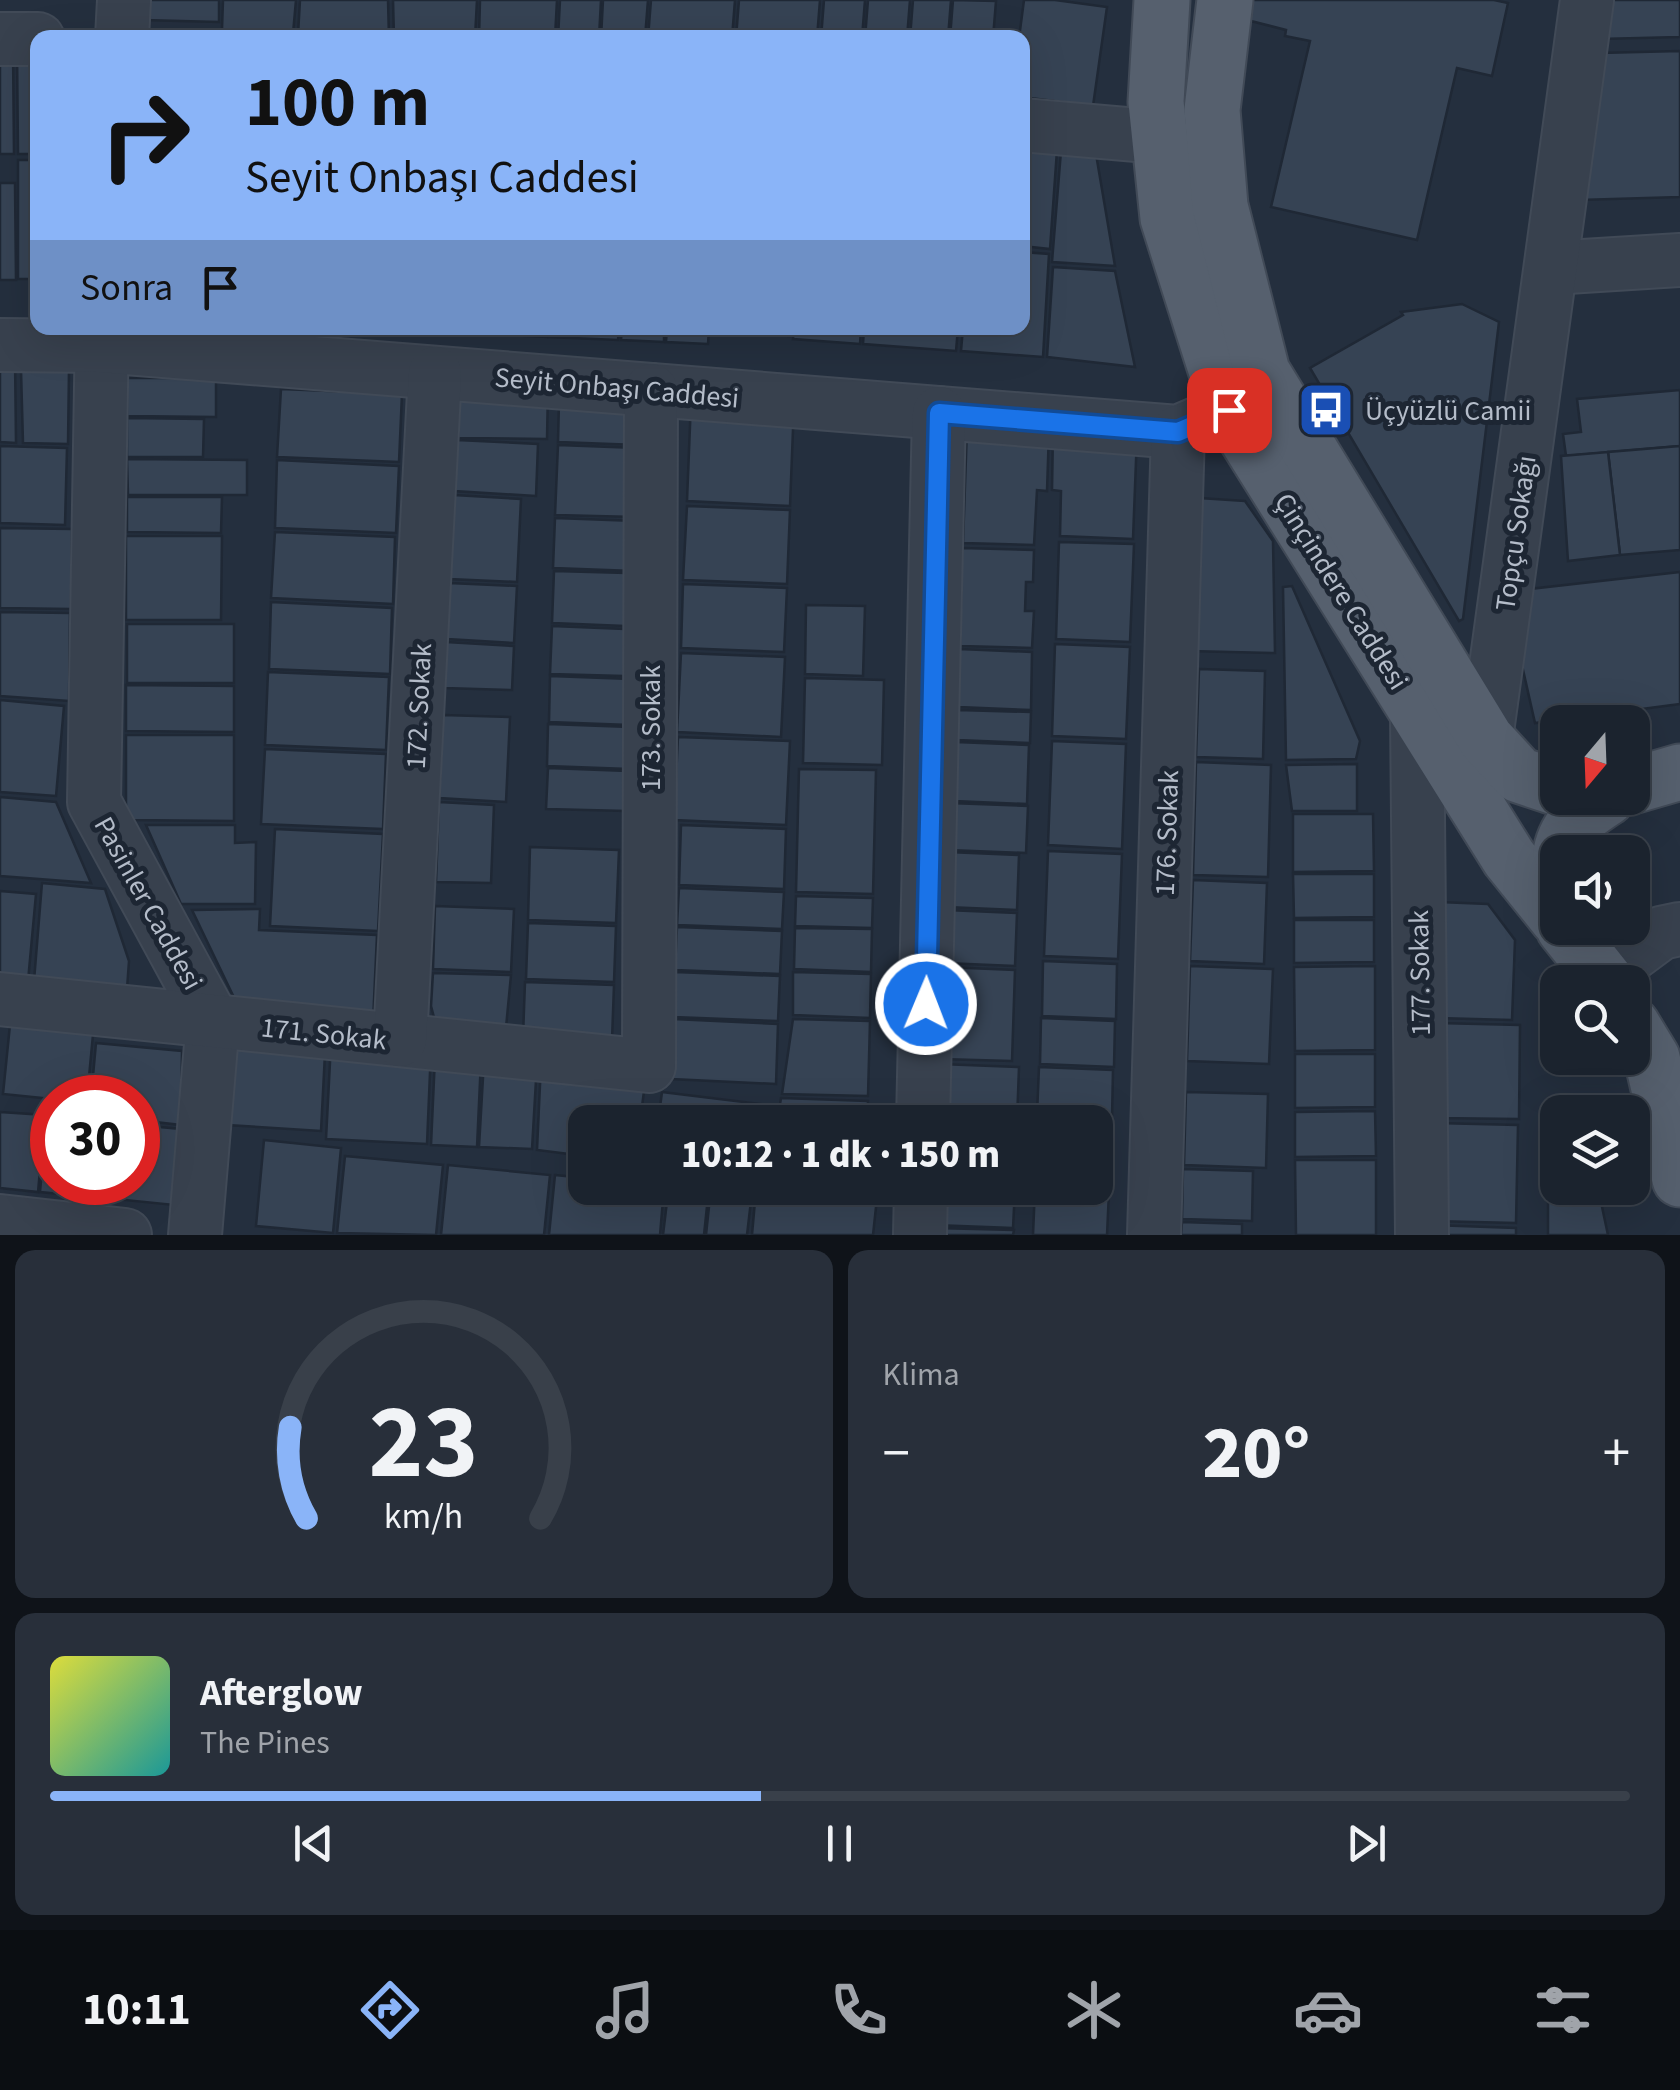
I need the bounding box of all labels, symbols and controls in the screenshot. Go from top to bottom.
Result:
text: 100 m [245,53,430,153]
icon: right [80,70,210,200]
text: Seyit Onbaşı Caddesi [245,146,639,210]
icon: arrive [193,260,248,315]
text: Sonra [80,261,173,315]
street label: Seyit Onbaşı Caddesi [493,357,741,419]
pin [1187,368,1272,453]
bus stop icon: Üçyüzlü Camii [1296,380,1356,440]
icon: arrive [1202,383,1257,438]
place label: Üçyüzlü Camii [1365,391,1531,431]
street label: Topçu Sokağı [1485,453,1547,613]
street label: Çinçindere Caddesi [1265,485,1418,698]
street label: 172. Sokak [396,642,442,770]
street label: 173. Sokak [631,665,671,791]
north arrow [1540,705,1650,815]
map controls [1540,705,1650,1205]
street label: 176. Sokak [1145,769,1189,897]
street label: Pasinler Caddesi [84,809,212,997]
button: sound [1540,835,1650,945]
street label: 177. Sokak [1399,910,1441,1036]
position arrow [874,952,978,1056]
button: search [1540,965,1650,1075]
street label: 171. Sokak [259,1008,389,1060]
speed limit sign: 30 [30,1075,160,1205]
button: layers [1540,1095,1650,1205]
text: 10:12 · 1 dk · 150 m [681,1128,1000,1182]
text: Klima [883,1352,960,1398]
text: 23 [369,1370,479,1518]
text: 20° [1202,1400,1310,1507]
text: − [883,1415,910,1493]
text: + [1603,1415,1630,1493]
text: km/h [384,1491,463,1542]
text: Afterglow [200,1666,363,1720]
text: The Pines [200,1720,330,1766]
icon: previous [286,1816,341,1871]
icon: pause [812,1816,867,1871]
icon: next [1339,1816,1394,1871]
icon: directions [355,1975,425,2045]
icon: music [590,1975,660,2045]
icon: phone [824,1975,894,2045]
icon: climate [1059,1975,1129,2045]
icon: car [1293,1975,1363,2045]
icon: filters [1528,1975,1598,2045]
text: 10:11 [82,1978,191,2042]

